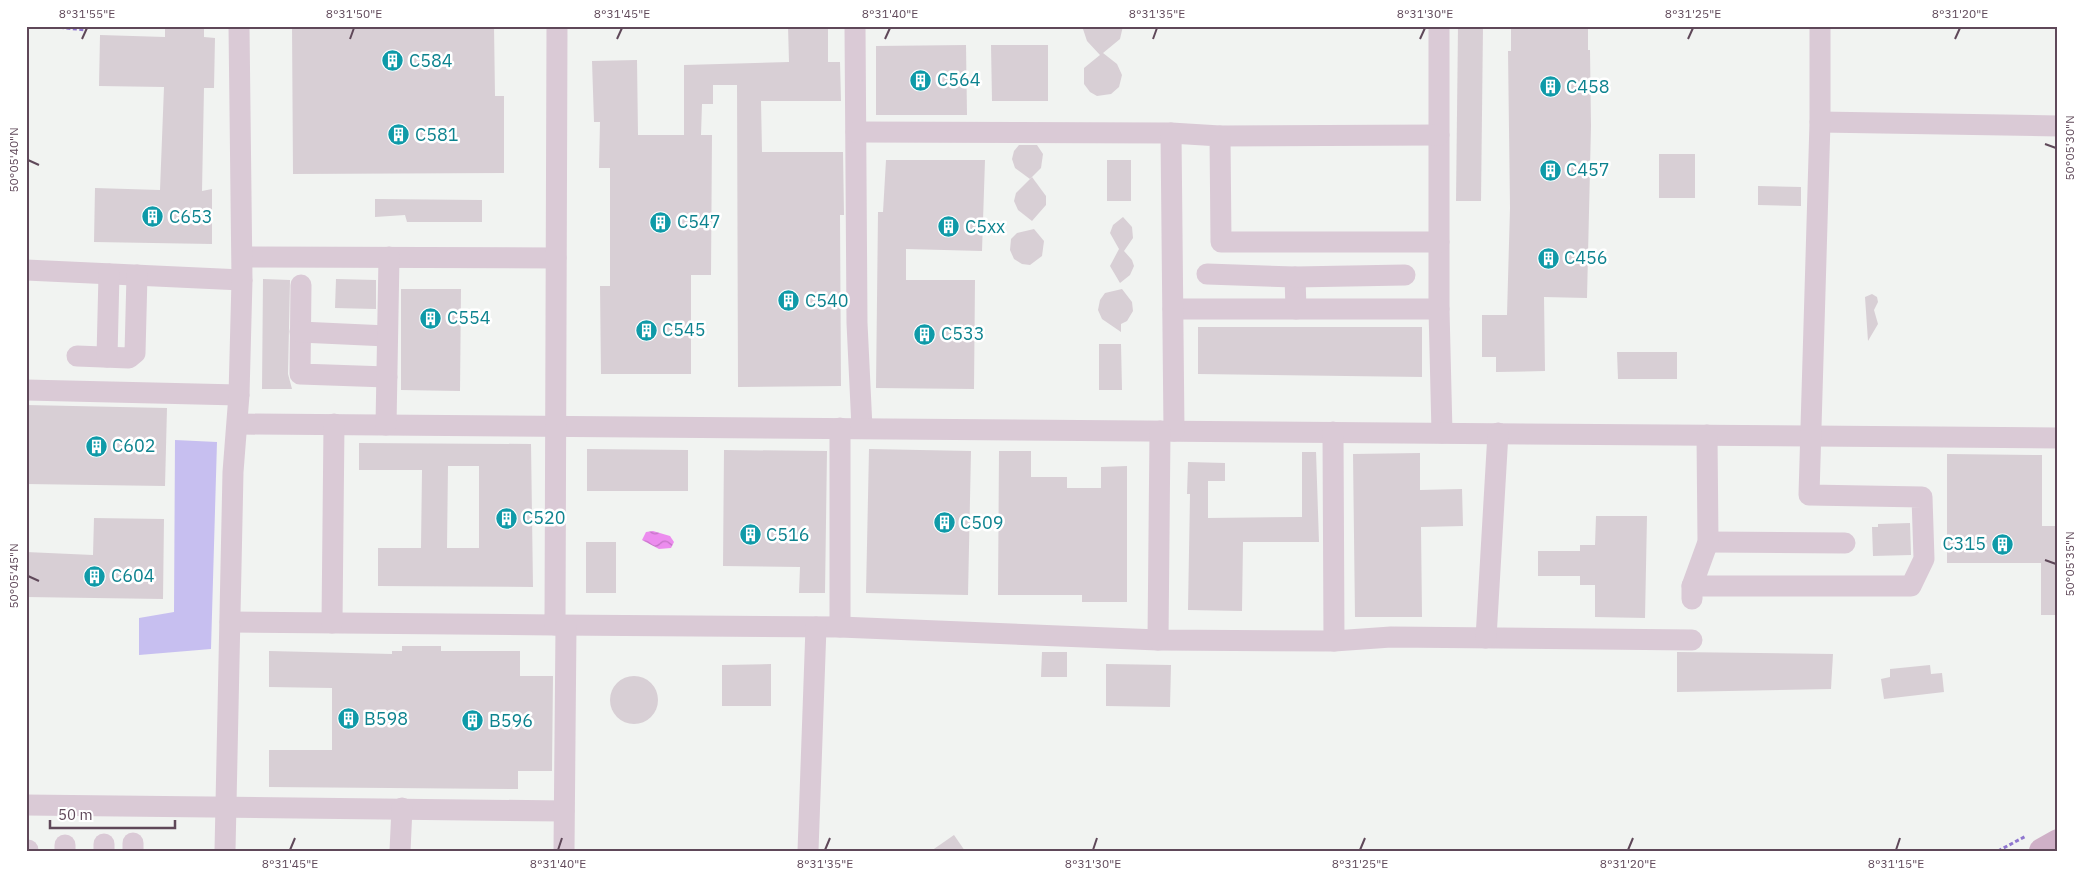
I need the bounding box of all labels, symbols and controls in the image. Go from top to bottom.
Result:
text: 8°31'55"E [59,6,115,21]
text: 8°31'50"E [326,6,382,21]
text: 8°31'45"E [594,6,650,21]
text: 8°31'40"E [862,6,918,21]
text: 8°31'35"E [1129,6,1185,21]
text: 8°31'30"E [1397,6,1453,21]
text: 8°31'25"E [1665,6,1721,21]
text: 8°31'20"E [1932,6,1988,21]
building icon: C584 [381,49,405,73]
place label: C584 [409,49,453,72]
building icon: C564 [909,68,933,92]
place label: C564 [937,68,981,91]
building icon: C458 [1538,75,1562,99]
place label: C458 [1566,75,1610,98]
text: 50°05'30"N [2062,115,2077,181]
building icon: C581 [387,123,411,147]
place label: C581 [415,123,459,146]
text: 50°05'40"N [6,127,21,193]
building icon: C457 [1538,158,1562,182]
place label: C457 [1566,158,1610,181]
building icon: C653 [141,205,165,229]
place label: C653 [169,205,213,228]
building icon: C547 [649,210,673,234]
place label: C547 [677,210,721,233]
building icon: C5xx [937,215,961,239]
place label: C5xx [965,215,1005,238]
building icon: C456 [1536,246,1560,270]
place label: C456 [1564,246,1608,269]
building icon: C540 [777,289,801,313]
place label: C540 [805,289,849,312]
building icon: C554 [419,306,443,330]
place label: C554 [447,306,491,329]
building icon: C545 [634,318,658,342]
place label: C545 [662,318,706,341]
building icon: C533 [913,322,937,346]
place label: C533 [941,322,985,345]
building icon: C602 [84,434,108,458]
place label: C602 [112,434,156,457]
building icon: C520 [494,506,518,530]
place label: C520 [522,506,566,529]
building icon: C509 [932,511,956,535]
place label: C509 [960,511,1004,534]
building icon: C516 [738,523,762,547]
place label: C516 [766,523,810,546]
text: 50°05'35"N [2062,531,2077,597]
place label: C315 [1942,532,1986,555]
building icon: C315 [1990,532,2014,556]
text: 50°05'45"N [6,543,21,609]
building icon: C604 [83,564,107,588]
place label: C604 [111,564,155,587]
building icon: B598 [336,707,360,731]
place label: B598 [364,707,408,730]
building icon: B596 [461,709,485,733]
place label: B596 [489,709,533,732]
scale bar [50,797,175,829]
text: 50 m [58,805,93,824]
text: 8°31'45"E [262,856,318,871]
text: 8°31'40"E [530,856,586,871]
text: 8°31'35"E [797,856,853,871]
text: 8°31'30"E [1065,856,1121,871]
text: 8°31'25"E [1332,856,1388,871]
text: 8°31'20"E [1600,856,1656,871]
text: 8°31'15"E [1868,856,1924,871]

